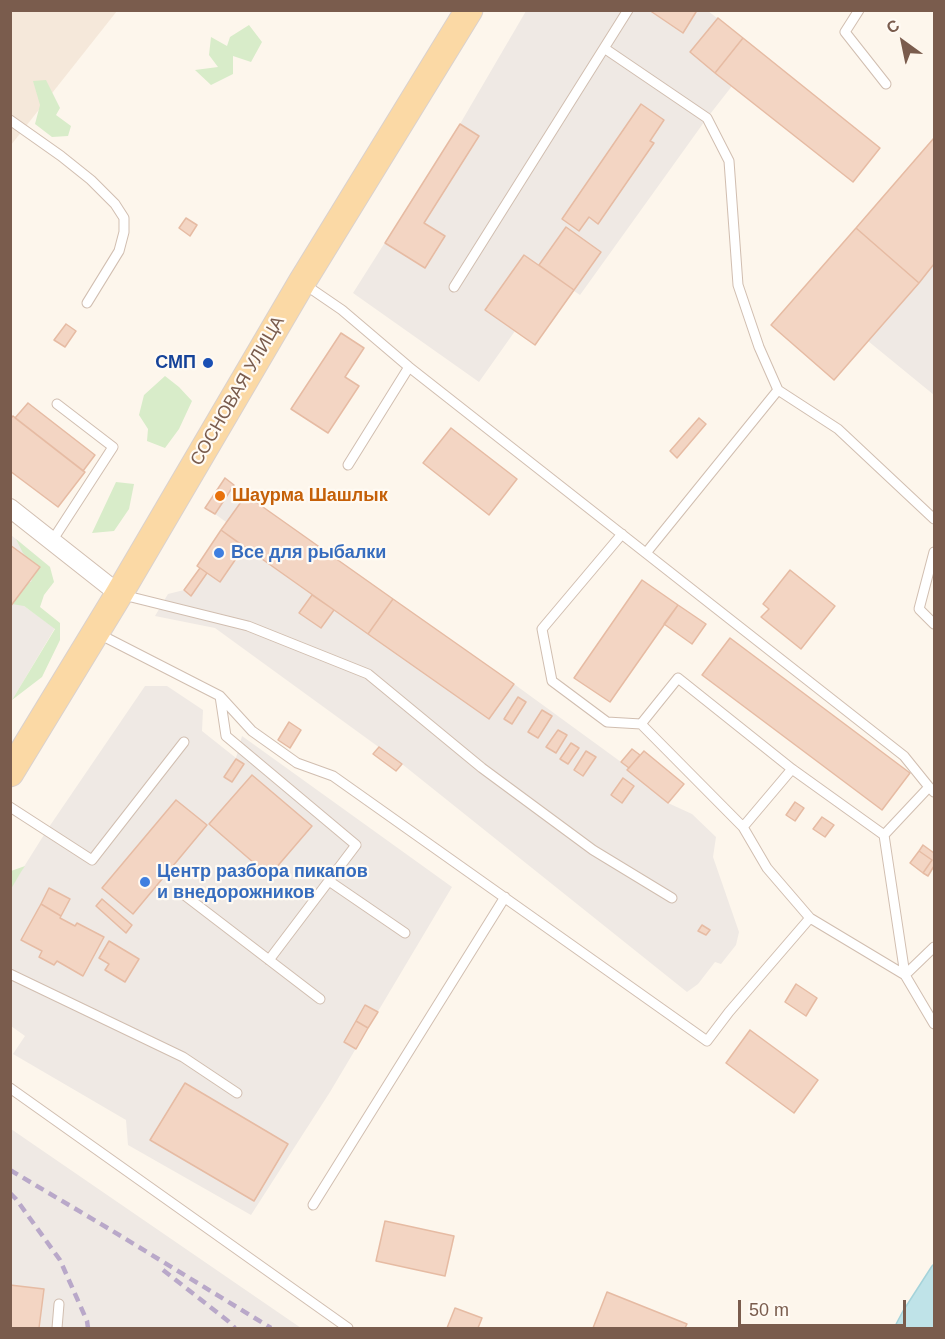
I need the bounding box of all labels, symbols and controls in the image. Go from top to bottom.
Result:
north arrow [873,12,933,72]
text: С [883,16,902,37]
street label: СОСНОВАЯ УЛИЦА [186,312,290,470]
place label: СМП [155,352,196,374]
marker: СМП [201,356,215,370]
place label: Шаурма Шашлык [232,485,388,507]
marker: Шаурма Шашлык [213,489,227,503]
place label: Все для рыбалки [231,542,386,564]
marker: Все для рыбалки [212,546,226,560]
place label: Центр разбора пикапов и внедорожников [157,861,368,904]
marker: Центр разбора пикапов и внедорожников [138,875,152,889]
scale bar [741,1288,909,1326]
text: 50 m [749,1300,789,1320]

